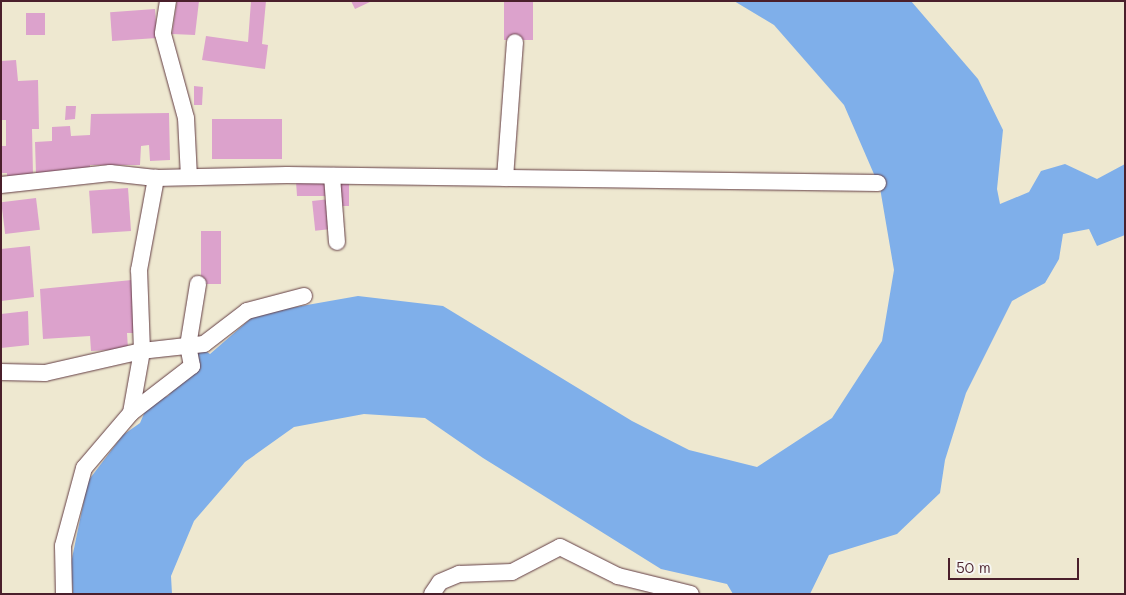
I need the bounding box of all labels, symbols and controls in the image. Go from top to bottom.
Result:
scale bar [951,548,1082,580]
text: 50 m [956,557,991,577]

